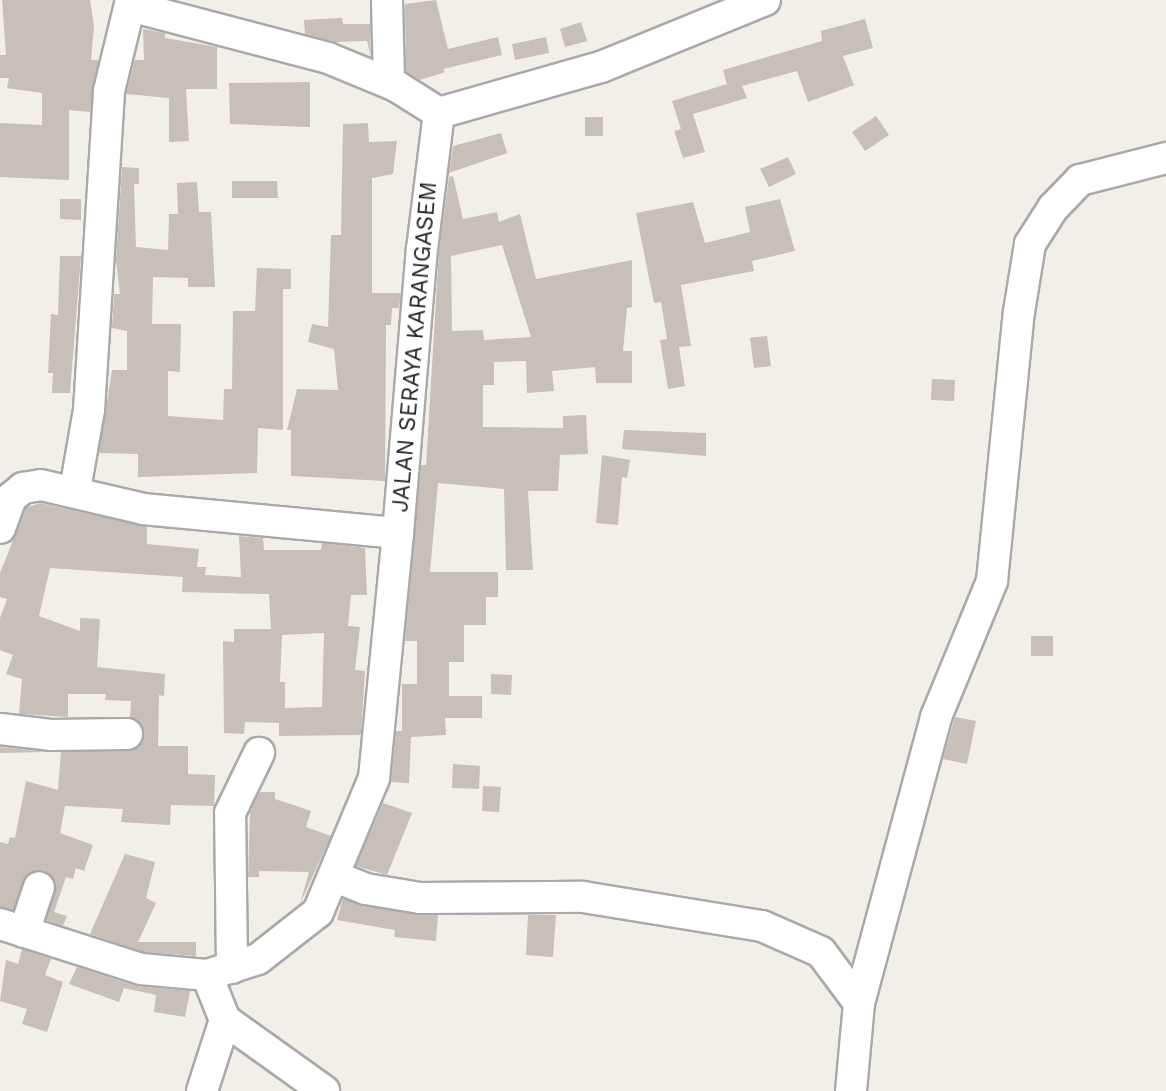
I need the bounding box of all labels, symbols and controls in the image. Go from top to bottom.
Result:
street label: JALAN SERAYA KARANGASEM [387,180,443,514]

